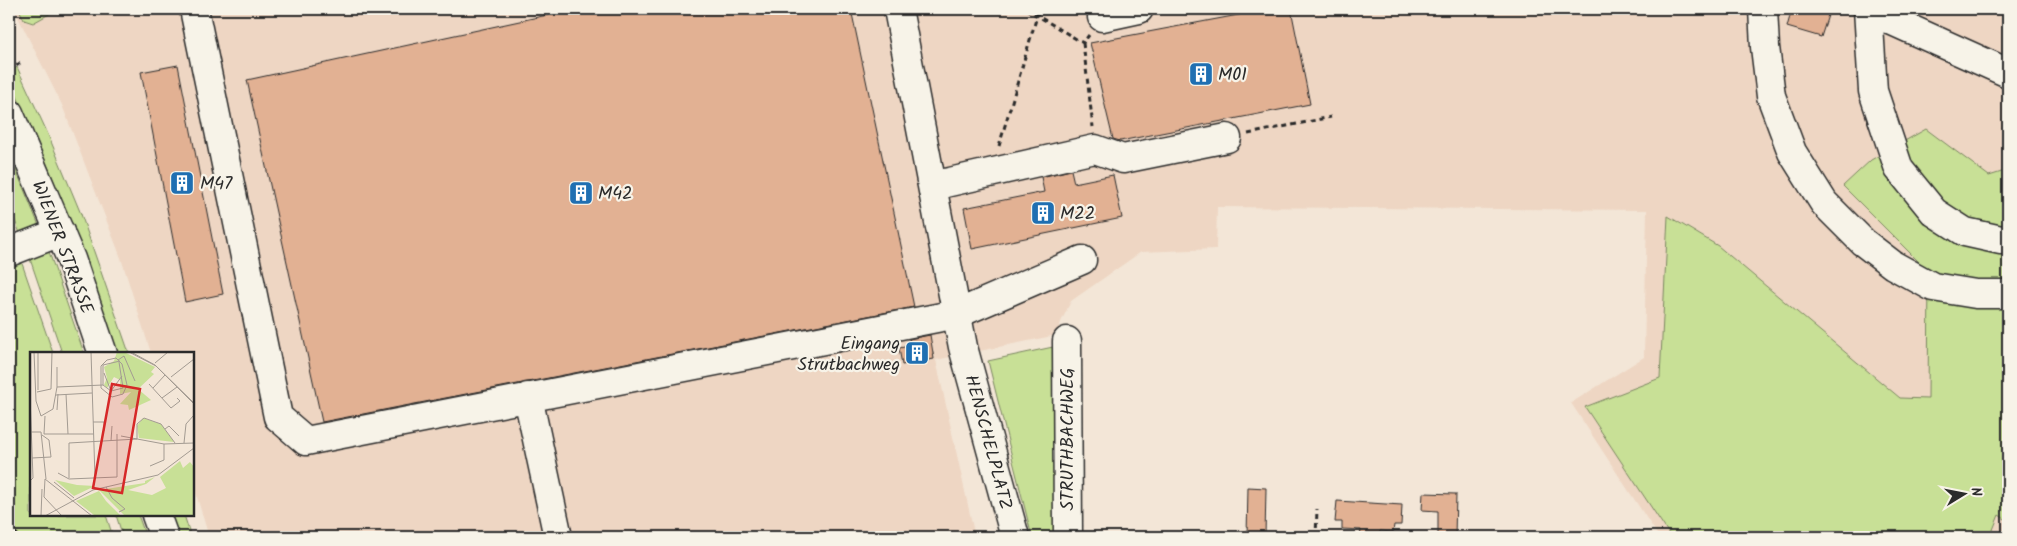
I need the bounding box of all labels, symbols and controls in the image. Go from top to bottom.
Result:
building icon: M01 [1188,61,1214,87]
place label: M01 [1218,61,1247,90]
building icon: M47 [169,170,195,196]
place label: M47 [200,170,233,199]
street label: WIENER STRASSE [23,177,101,319]
building icon: M42 [568,180,594,206]
place label: M42 [598,180,633,209]
building icon: M22 [1030,200,1056,226]
place label: M22 [1060,200,1095,229]
place label: Eingang Strutbachweg [798,330,900,380]
building icon: Eingang Strutbachweg [904,340,930,366]
inset map [30,352,194,516]
street label: STRUTHBACHWEG [1054,367,1083,511]
street label: HENSCHELPLATZ [956,372,1020,513]
north arrow [1940,468,1990,518]
text: N [1964,486,1987,498]

